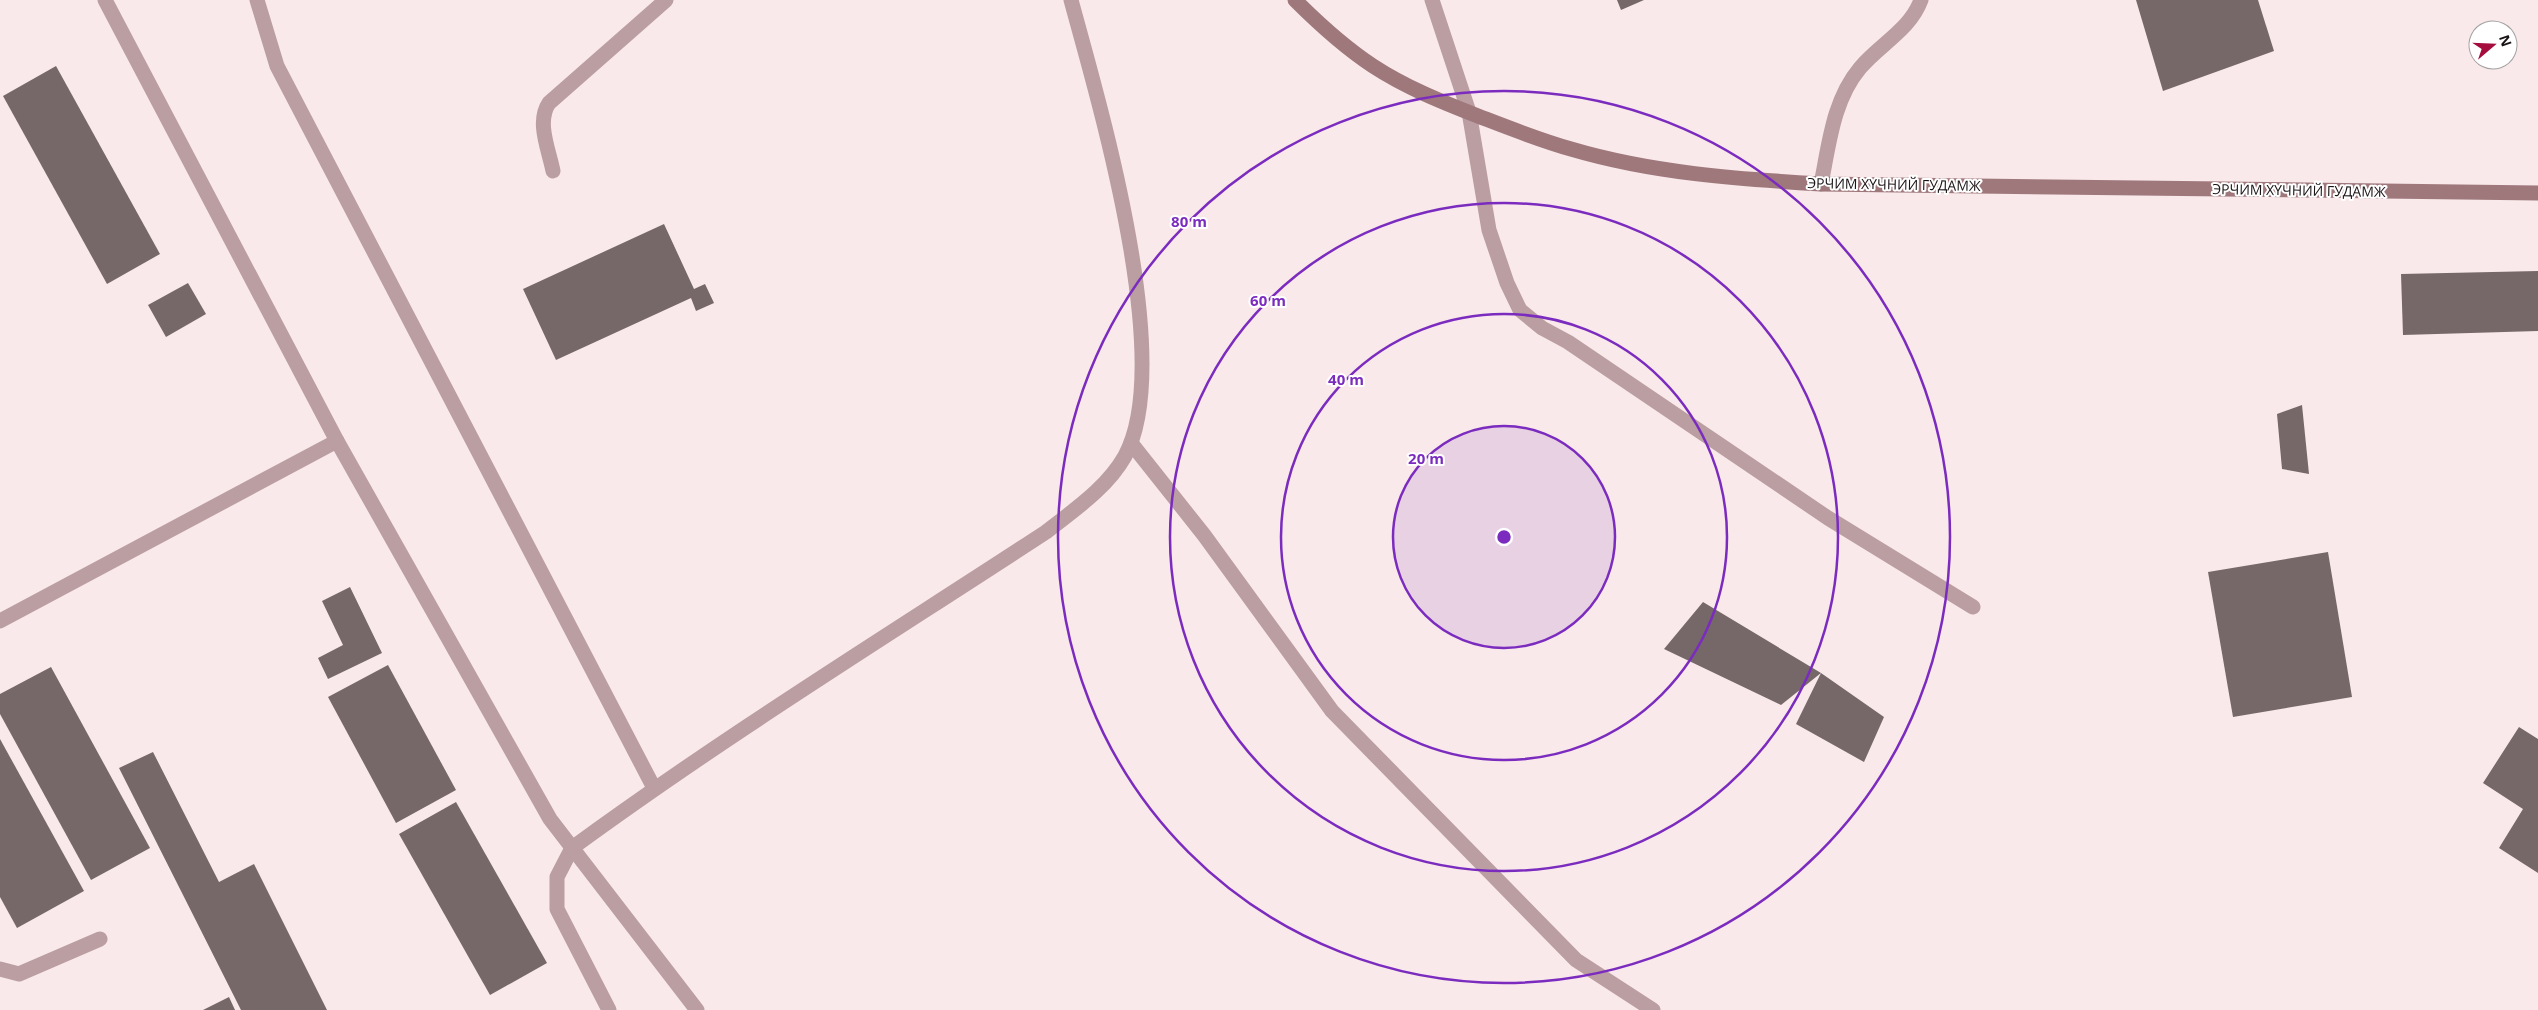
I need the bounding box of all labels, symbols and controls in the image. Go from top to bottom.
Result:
north arrow [2468,20,2518,70]
text: N [2495,32,2517,49]
street label: ЭРЧИМ ХҮЧНИЙ ГУДАМЖ [1807,173,1981,195]
street label: ЭРЧИМ ХҮЧНИЙ ГУДАМЖ [2212,179,2386,201]
text: 80 m [1171,211,1207,231]
text: 60 m [1250,290,1286,310]
text: 40 m [1328,369,1364,389]
text: 20 m [1408,448,1444,468]
centre of rings [1495,528,1513,546]

